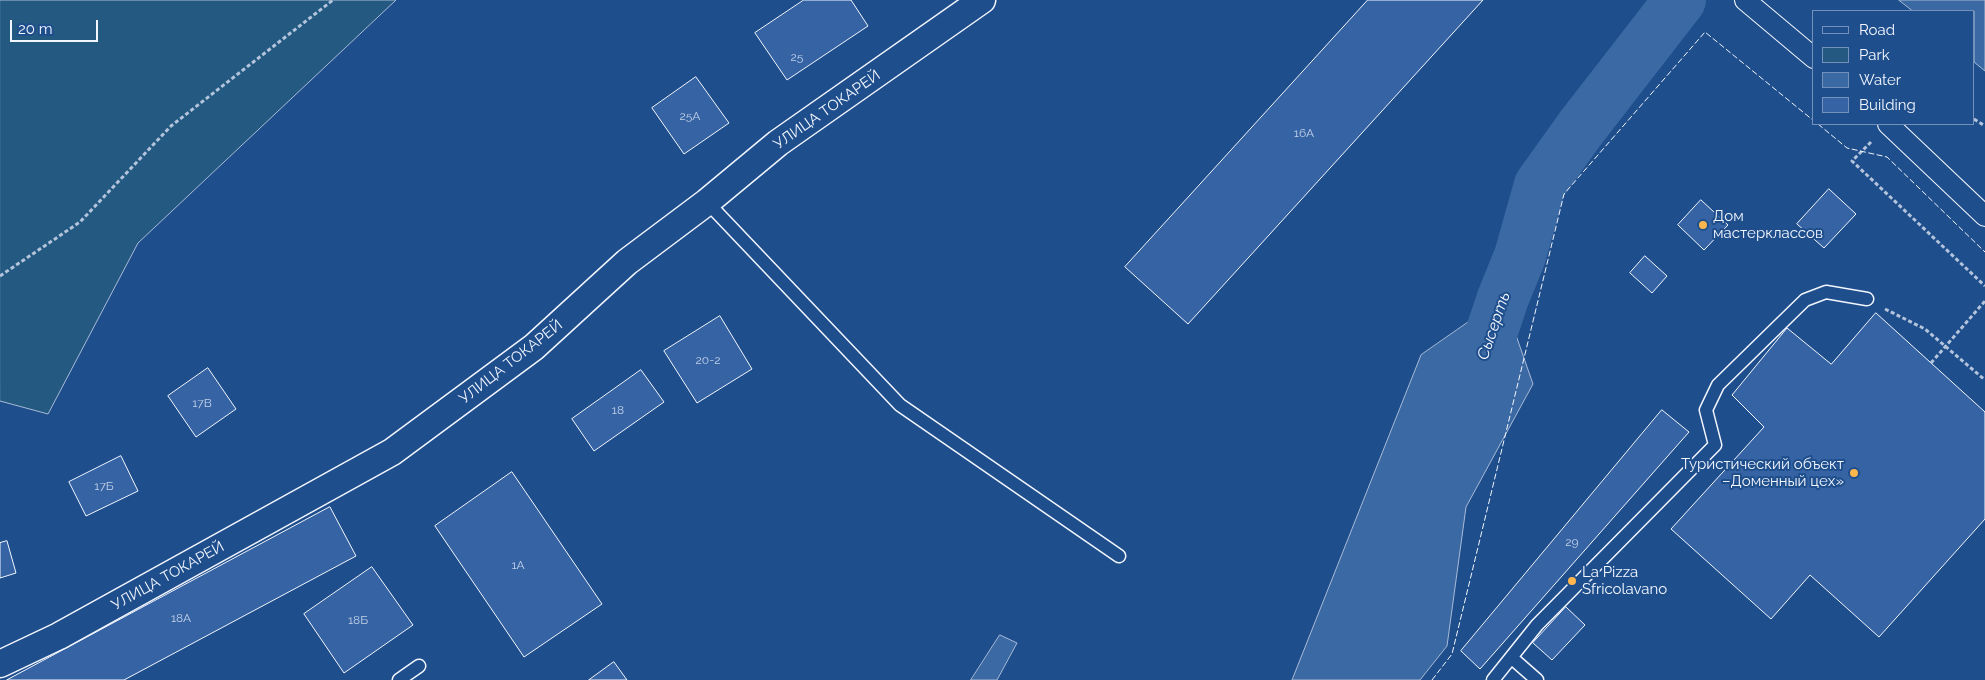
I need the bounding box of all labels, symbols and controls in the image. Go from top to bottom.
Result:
scale bar [12,10,100,42]
legend [1812,10,1975,125]
text: 20 m [18,20,53,38]
text: Road [1859,21,1895,39]
text: Park [1859,46,1890,64]
house number: 25 [791,50,803,64]
street label: УЛИЦА ТОКАРЕЙ [770,66,884,154]
text: Water [1859,71,1901,89]
text: Building [1859,96,1916,114]
house number: 25А [680,109,700,123]
house number: 16А [1294,126,1314,140]
place label: Дом мастерклассов [1713,207,1823,242]
marker: Дом мастерклассов [1697,219,1709,231]
water label: Сысерть [1473,289,1515,363]
street label: УЛИЦА ТОКАРЕЙ [456,316,566,408]
house number: 20-2 [696,353,720,367]
house number: 17В [192,396,212,410]
house number: 18 [612,403,624,417]
place label: Туристический объект –Доменный цех» [1681,455,1844,490]
marker: Туристический объект –Доменный цех» [1848,467,1860,479]
house number: 17Б [94,479,114,493]
house number: 29 [1565,535,1579,549]
street label: УЛИЦА ТОКАРЕЙ [109,538,227,614]
house number: 1А [511,558,525,572]
place label: La Pizza Sfricolavano [1582,563,1667,598]
marker: La Pizza Sfricolavano [1566,575,1578,587]
house number: 18А [171,611,191,625]
house number: 18Б [348,613,368,627]

